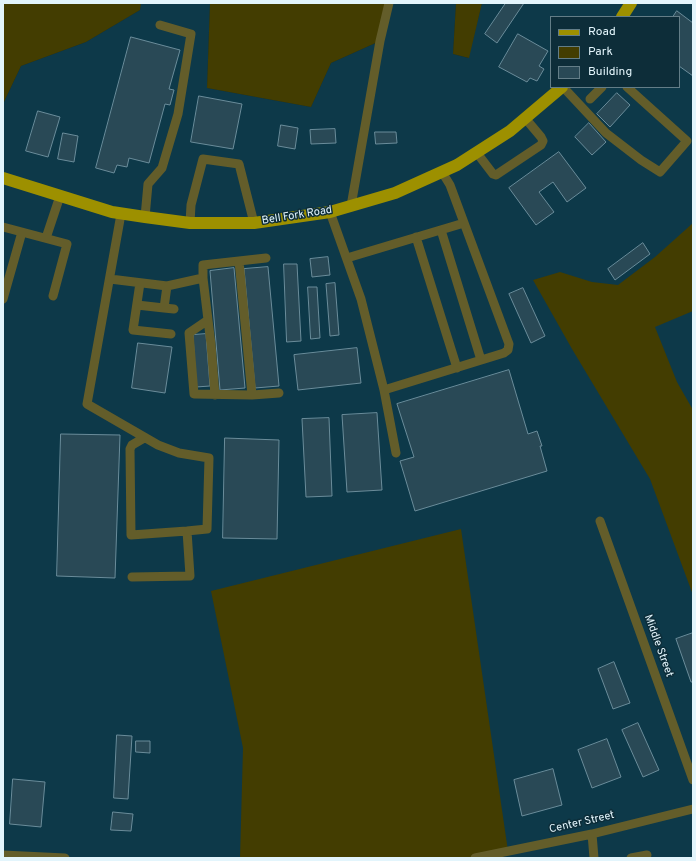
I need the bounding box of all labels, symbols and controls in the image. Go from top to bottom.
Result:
legend [550,16,680,88]
text: Road [588,24,616,40]
text: Park [588,44,613,60]
text: Building [588,64,632,80]
street label: Bell Fork Road [261,204,333,228]
street label: Middle Street [641,613,675,679]
street label: Center Street [548,809,616,837]

